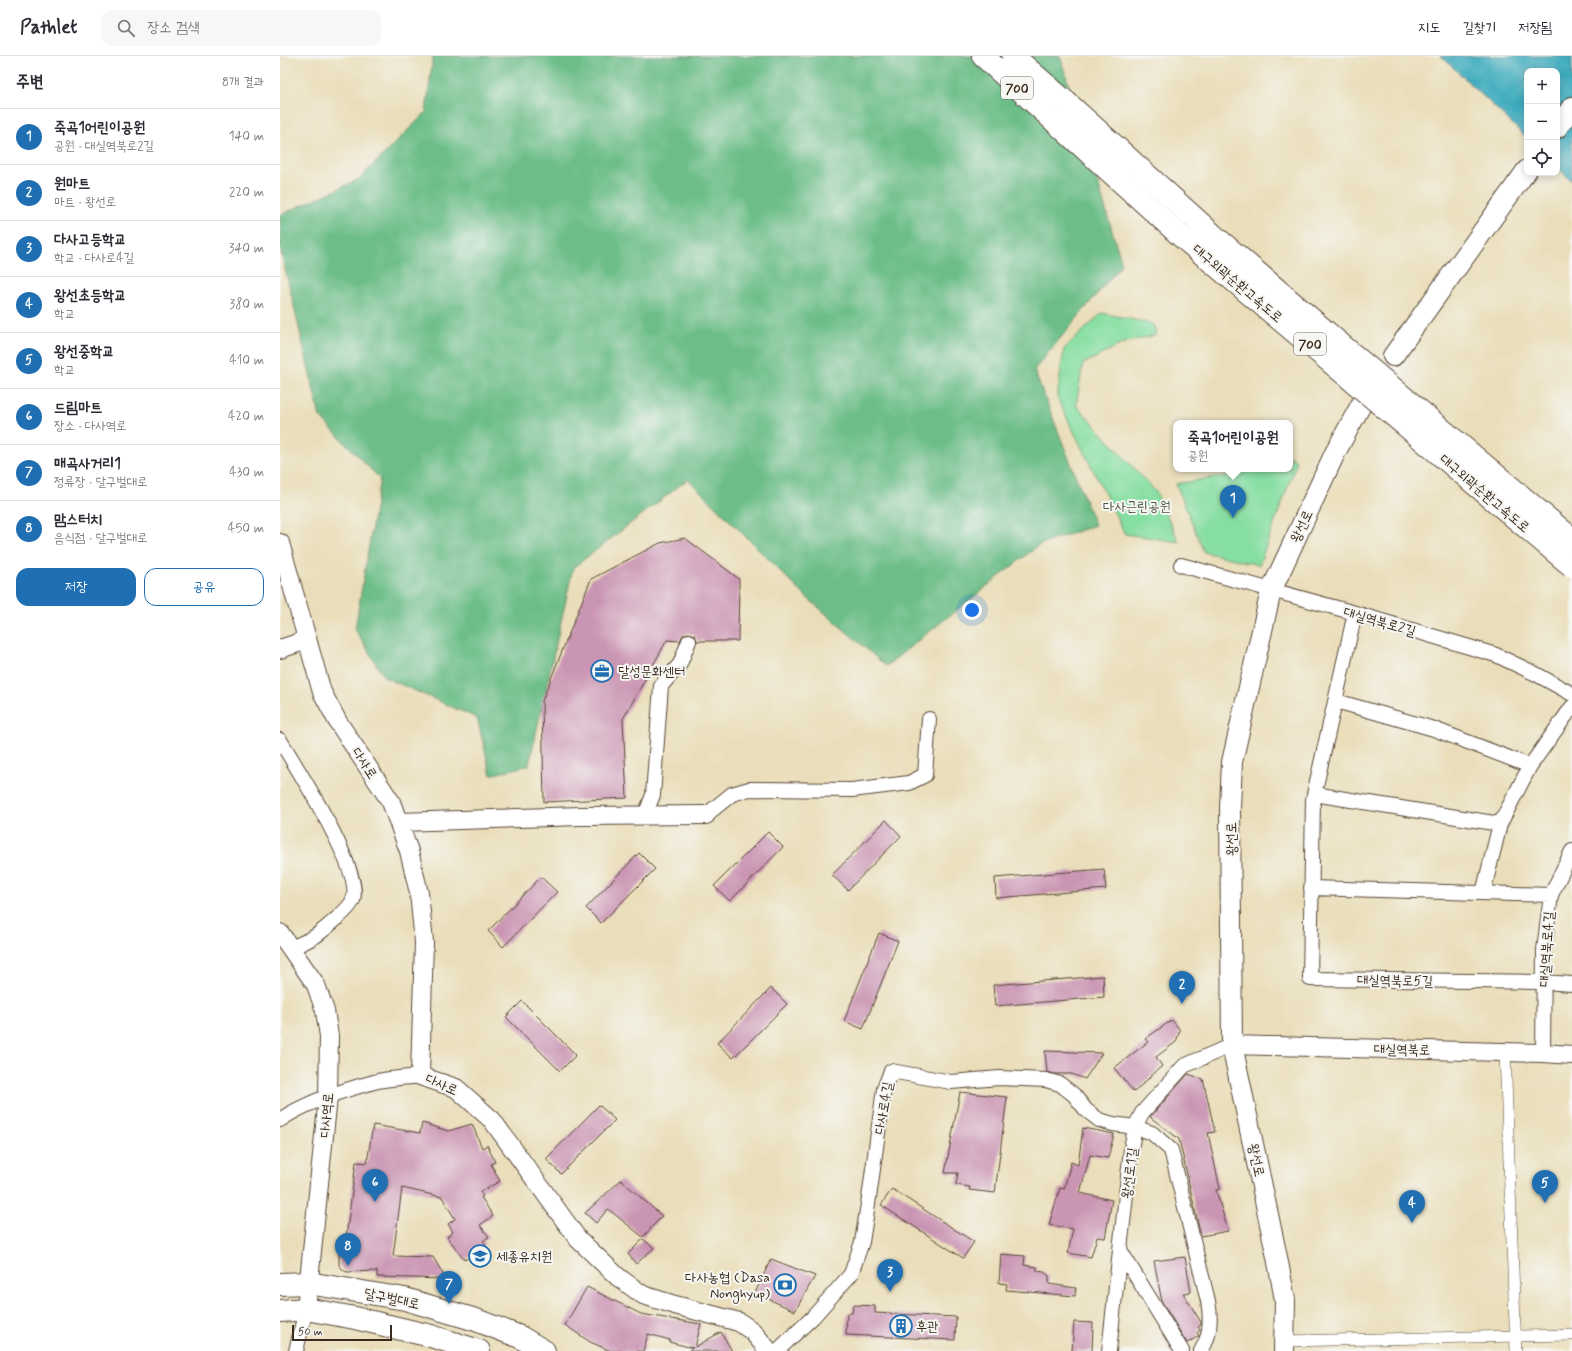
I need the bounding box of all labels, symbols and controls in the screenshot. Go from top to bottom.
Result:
search box [101,10,381,46]
text: Pathlet [20,15,77,40]
icon: search [115,17,137,39]
text: 장소 검색 [147,18,200,38]
text: 지도 [1418,19,1440,37]
text: 길찾기 [1462,19,1496,37]
text: 저장됨 [1518,19,1552,37]
map controls [1524,68,1560,176]
button: + [1524,68,1560,104]
text: 주변 [16,71,43,93]
text: 8개 결과 [222,74,264,91]
road number: 700 [1001,77,1033,99]
button: − [1524,104,1560,140]
text: 죽곡1어린이공원 [54,118,145,138]
text: 1 [26,128,32,145]
text: 140 m [229,128,264,145]
text: 공원 · 대실역북로2길 [54,138,154,155]
button: locate [1524,140,1560,176]
text: 원마트 [54,174,90,194]
text: 2 [26,184,32,201]
text: 220 m [229,184,264,201]
text: 마트 · 왕선로 [54,194,116,211]
text: 다사고등학교 [54,230,126,250]
text: 3 [26,240,32,257]
text: 340 m [229,240,264,257]
street label: 대구외곽순환고속도로 [1188,241,1286,327]
text: 학교 · 다사로4길 [54,250,134,267]
text: 왕선초등학교 [54,286,126,306]
text: 4 [25,296,33,313]
text: 380 m [229,296,264,313]
text: 학교 [54,306,75,323]
road number: 700 [1294,333,1326,355]
text: 왕선중학교 [54,342,114,362]
text: 5 [25,352,33,369]
text: 410 m [229,352,264,369]
text: 학교 [54,362,75,379]
text: 드림마트 [54,398,102,418]
text: 6 [26,408,32,425]
text: 420 m [228,408,264,425]
text: 장소 · 다사역로 [54,418,127,435]
popup [1173,420,1293,472]
text: 죽곡1어린이공원 [1187,428,1279,448]
text: 공원 [1187,448,1208,465]
street label: 대구외곽순환고속도로 [1435,451,1533,537]
text: 매곡사거리1 [54,454,121,474]
text: 7 [25,464,33,481]
text: 430 m [229,464,264,481]
text: 정류장 · 달구벌대로 [54,474,148,491]
pin: 1 [1220,485,1246,518]
park label: 다사근린공원 [1103,498,1171,516]
street label: 왕선로 [1287,507,1317,546]
text: 맘스터치 [54,510,102,530]
text: 8 [25,520,33,537]
text: 450 m [228,520,264,537]
text: 음식점 · 달구벌대로 [54,530,148,547]
button: 저장 [16,568,136,606]
button: 공유 [144,568,264,606]
your location [962,600,982,620]
street label: 대실역북로2길 [1341,603,1419,641]
office icon: 달성문화센터 [589,658,615,684]
place label: 달성문화센터 [618,663,686,681]
street label: 다사로 [347,744,381,783]
street label: 왕선로 [1223,822,1241,856]
street label: 대실역북로4길 [1535,910,1559,987]
pin: 2 [1169,971,1195,1004]
street label: 대실역북로5길 [1357,971,1434,991]
street label: 대실역북로 [1374,1041,1430,1059]
street label: 다사로 [422,1070,461,1100]
street label: 다사로4길 [871,1080,898,1136]
street label: 다사역로 [316,1092,338,1138]
street label: 왕선로 [1244,1142,1268,1179]
street label: 왕선로1길 [1118,1146,1142,1200]
pin: 6 [362,1169,388,1202]
pin: 5 [1532,1170,1558,1203]
pin: 4 [1399,1190,1425,1223]
pin: 8 [335,1233,361,1266]
school or university icon: 세종유치원 [467,1243,493,1269]
place label: 세종유치원 [496,1248,552,1266]
pin: 3 [877,1259,903,1292]
place label: 다사농협 (Dasa Nonghyup) [685,1269,770,1304]
pin: 7 [436,1271,462,1304]
bank icon: 다사농협 (Dasa Nonghyup) [772,1272,798,1298]
street label: 달구벌대로 [362,1284,421,1314]
building icon: 후관 [888,1313,914,1339]
place label: 후관 [916,1318,939,1336]
scale bar [292,1323,392,1342]
text: 50 m [298,1325,323,1339]

